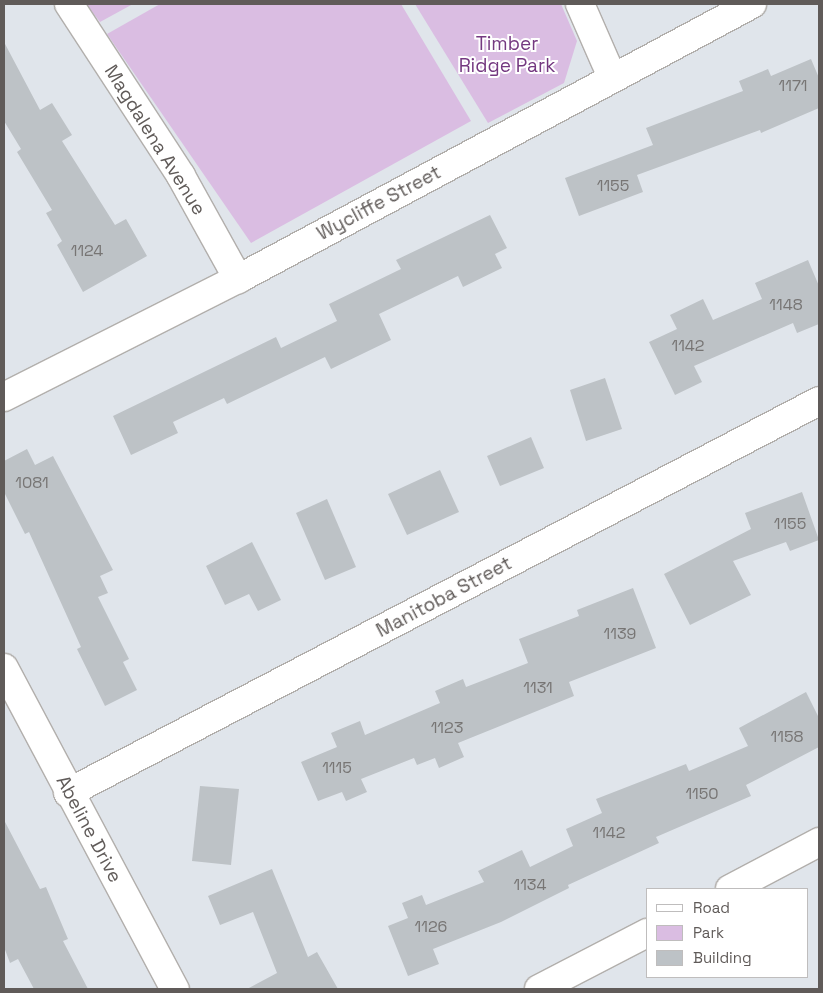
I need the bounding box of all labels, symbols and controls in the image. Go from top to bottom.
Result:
park label: Timber Ridge Park [459,33,555,77]
street label: Magdalena Avenue [100,61,210,219]
house number: 1171 [779,76,807,96]
street label: Wycliffe Street [313,161,445,245]
house number: 1155 [597,176,629,196]
house number: 1124 [71,241,103,261]
house number: 1148 [769,295,803,315]
house number: 1142 [671,336,705,356]
house number: 1081 [15,473,49,493]
house number: 1155 [774,514,806,534]
street label: Manitoba Street [372,552,516,642]
house number: 1139 [604,624,636,644]
house number: 1131 [523,678,553,698]
house number: 1123 [431,718,463,738]
house number: 1158 [771,727,803,747]
house number: 1115 [322,758,352,778]
street label: Abeline Drive [51,772,127,886]
house number: 1150 [685,784,719,804]
house number: 1142 [592,823,626,843]
house number: 1134 [513,875,547,895]
legend [646,888,808,978]
text: Road [693,898,730,917]
house number: 1126 [415,917,447,937]
text: Park [693,923,724,942]
text: Building [693,948,752,967]

